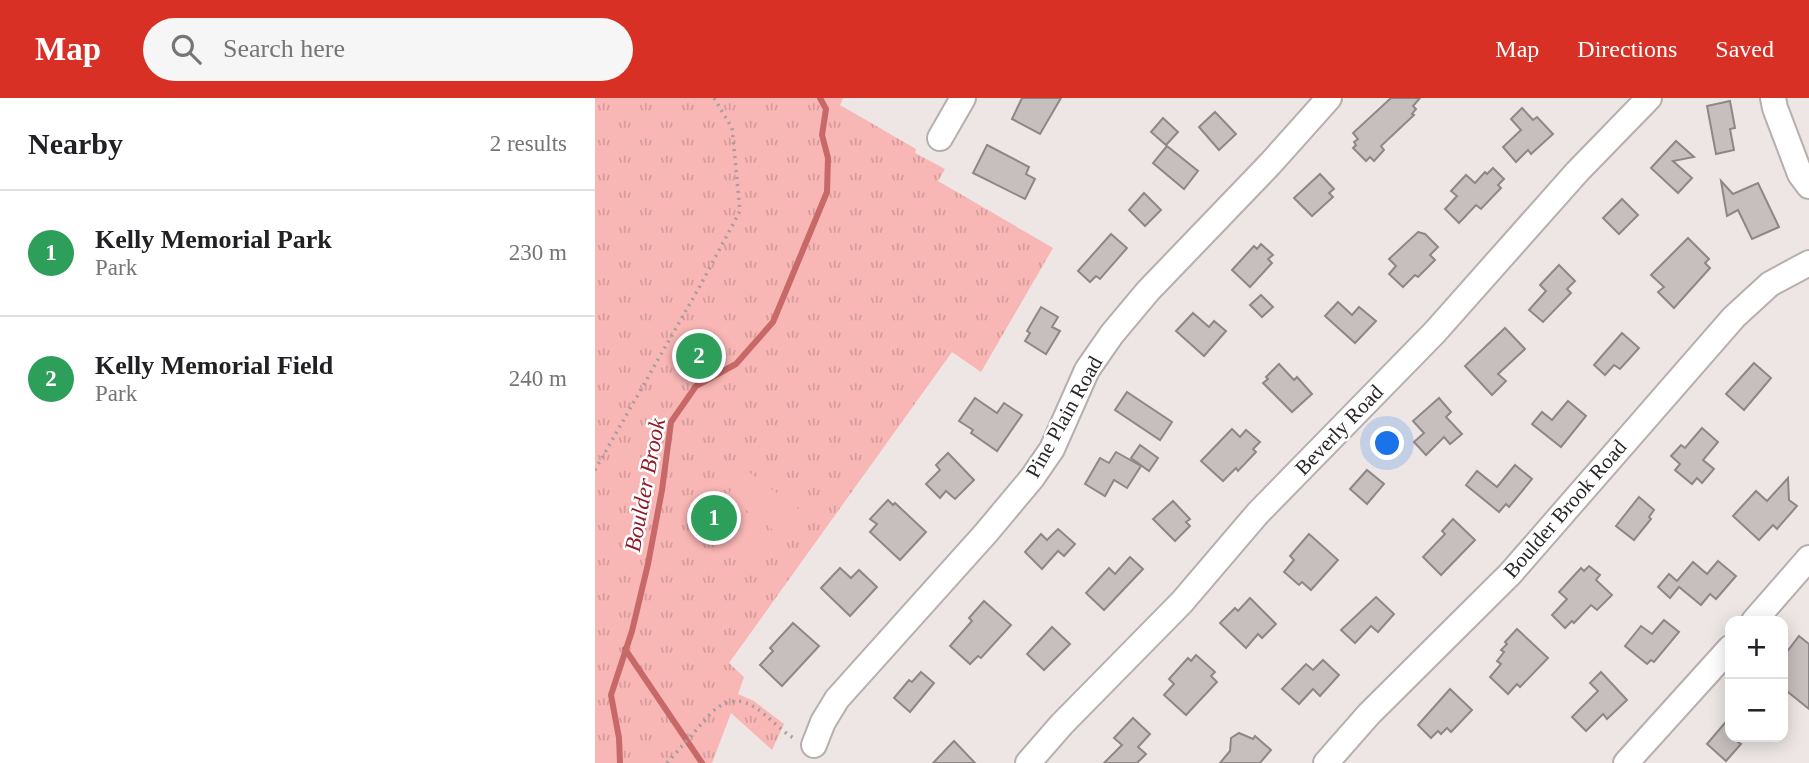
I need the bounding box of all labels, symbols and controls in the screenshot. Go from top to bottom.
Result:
search box [143,18,633,81]
icon: search [167,30,205,68]
text: Map [35,31,101,67]
text: Search here [223,34,345,63]
text: Map [1495,36,1539,62]
text: Directions [1577,36,1677,62]
text: Saved [1715,36,1774,62]
text: Nearby [28,127,123,160]
text: 2 results [490,131,567,156]
text: Kelly Memorial Park [95,225,332,254]
text: 1 [45,240,57,265]
text: 230 m [509,240,567,265]
text: Park [95,255,137,280]
pin: 2 [676,330,722,382]
text: Kelly Memorial Field [95,351,333,380]
street label: Pine Plain Road [1021,352,1108,482]
text: 2 [45,366,57,391]
text: 240 m [509,366,567,391]
street label: Beverly Road [1290,380,1388,480]
text: Park [95,381,137,406]
water label: Boulder Brook [620,415,670,554]
your location [1370,426,1404,460]
street label: Boulder Brook Road [1499,435,1632,583]
pin: 1 [691,492,737,544]
map controls [1725,616,1788,742]
button: + [1725,616,1788,679]
button: − [1725,679,1788,742]

